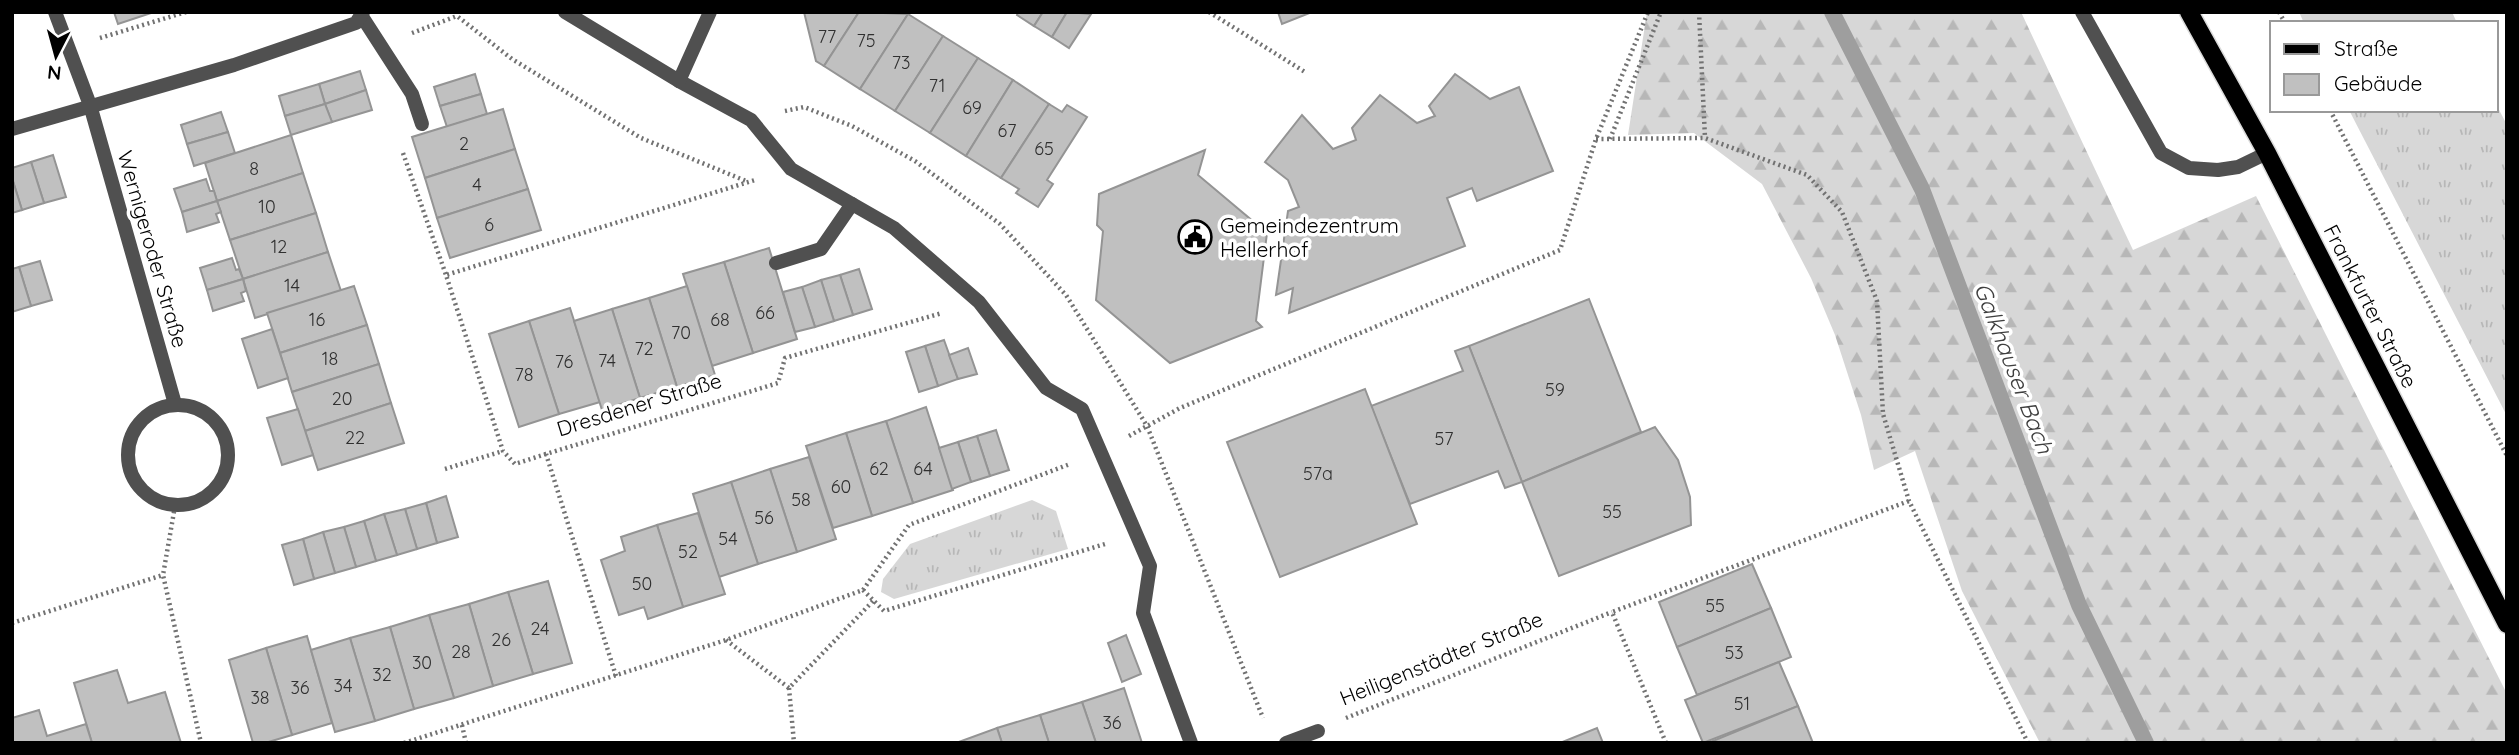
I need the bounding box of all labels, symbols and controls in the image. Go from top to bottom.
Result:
north arrow [21,21,91,91]
legend [2270,21,2498,112]
house number: 77 [818,25,836,48]
house number: 75 [856,29,876,52]
text: Straße [2334,35,2398,61]
house number: 73 [892,51,910,74]
text: N [46,60,62,86]
text: Gebäude [2334,70,2422,96]
house number: 71 [929,74,945,97]
house number: 69 [962,96,982,119]
house number: 67 [998,119,1016,142]
house number: 2 [459,132,469,155]
house number: 65 [1034,137,1054,160]
street label: Wernigeroder Straße [112,147,194,351]
house number: 8 [249,157,259,180]
house number: 4 [472,173,482,196]
house number: 10 [258,195,276,218]
place label: Gemeindezentrum Hellerhof [1220,212,1399,262]
house number: 6 [484,213,494,236]
public building icon: Gemeindezentrum Hellerhof [1176,218,1214,256]
street label: Frankfurter Straße [2319,220,2423,392]
house number: 12 [271,235,287,258]
house number: 14 [284,274,300,297]
water label: Galkhauser Bach [1968,279,2060,458]
house number: 66 [755,301,775,324]
house number: 16 [309,308,325,331]
house number: 68 [710,308,730,331]
house number: 70 [671,321,691,344]
house number: 72 [634,337,654,360]
house number: 18 [322,347,338,370]
house number: 74 [598,349,616,372]
house number: 76 [555,350,573,373]
house number: 78 [515,363,533,386]
street label: Dresdener Straße [553,367,725,441]
house number: 59 [1545,378,1565,401]
house number: 20 [332,387,352,410]
house number: 22 [345,426,365,449]
house number: 57 [1434,427,1454,450]
house number: 62 [869,457,889,480]
house number: 64 [913,457,933,480]
house number: 57a [1303,462,1333,485]
house number: 60 [831,475,851,498]
house number: 58 [791,488,811,511]
house number: 55 [1602,500,1622,523]
house number: 56 [754,506,774,529]
house number: 54 [718,527,738,550]
house number: 52 [678,540,698,563]
house number: 50 [632,572,652,595]
house number: 55 [1705,594,1725,617]
street label: Heiligenstädter Straße [1336,605,1546,711]
house number: 24 [530,617,550,640]
house number: 26 [491,628,511,651]
house number: 28 [451,640,471,663]
house number: 53 [1724,641,1744,664]
house number: 30 [412,651,432,674]
house number: 32 [372,663,392,686]
house number: 34 [334,674,352,697]
house number: 36 [290,676,310,699]
house number: 38 [250,686,270,709]
house number: 51 [1734,692,1750,715]
house number: 36 [1102,711,1122,734]

